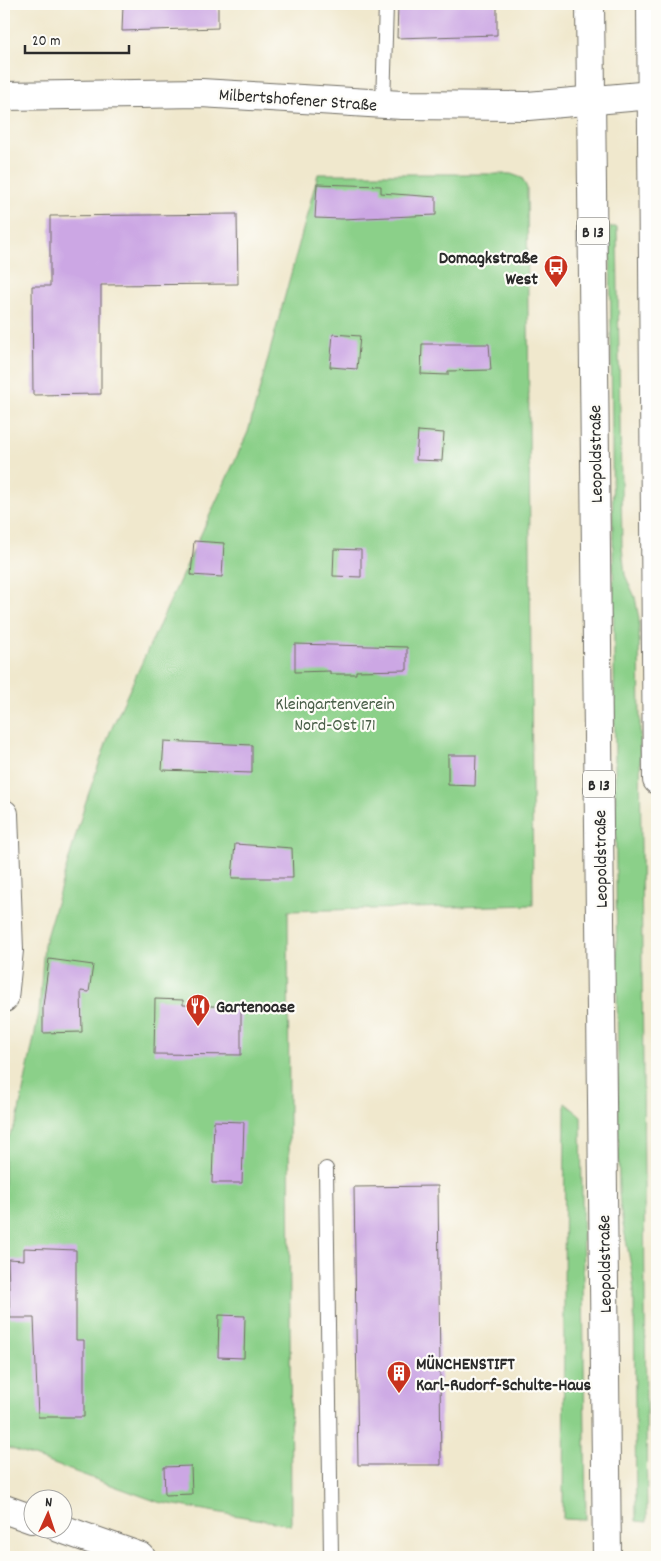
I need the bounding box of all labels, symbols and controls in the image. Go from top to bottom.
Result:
scale bar [25,22,129,54]
text: 20 m [32,31,60,53]
street label: Milbertshofener Straße [218,83,378,119]
road number: B 13 [577,218,609,245]
place label: Domagkstraße West [439,247,538,293]
bus stop icon: Domagkstraße West [543,254,569,288]
street label: Leopoldstraße [584,405,611,503]
park label: Kleingartenverein Nord-Ost 171 [275,693,395,739]
road number: B 13 [583,771,615,798]
street label: Leopoldstraße [589,810,616,908]
restaurant icon: Gartenoase [185,993,211,1027]
place label: Gartenoase [216,996,295,1021]
street label: Leopoldstraße [593,1215,620,1313]
place label: MÜNCHENSTIFT Karl-Rudorf-Schulte-Haus [416,1353,592,1399]
building icon: MÜNCHENSTIFT Karl-Rudorf-Schulte-Haus [386,1360,412,1394]
north arrow [22,1488,72,1538]
text: N [45,1493,53,1513]

